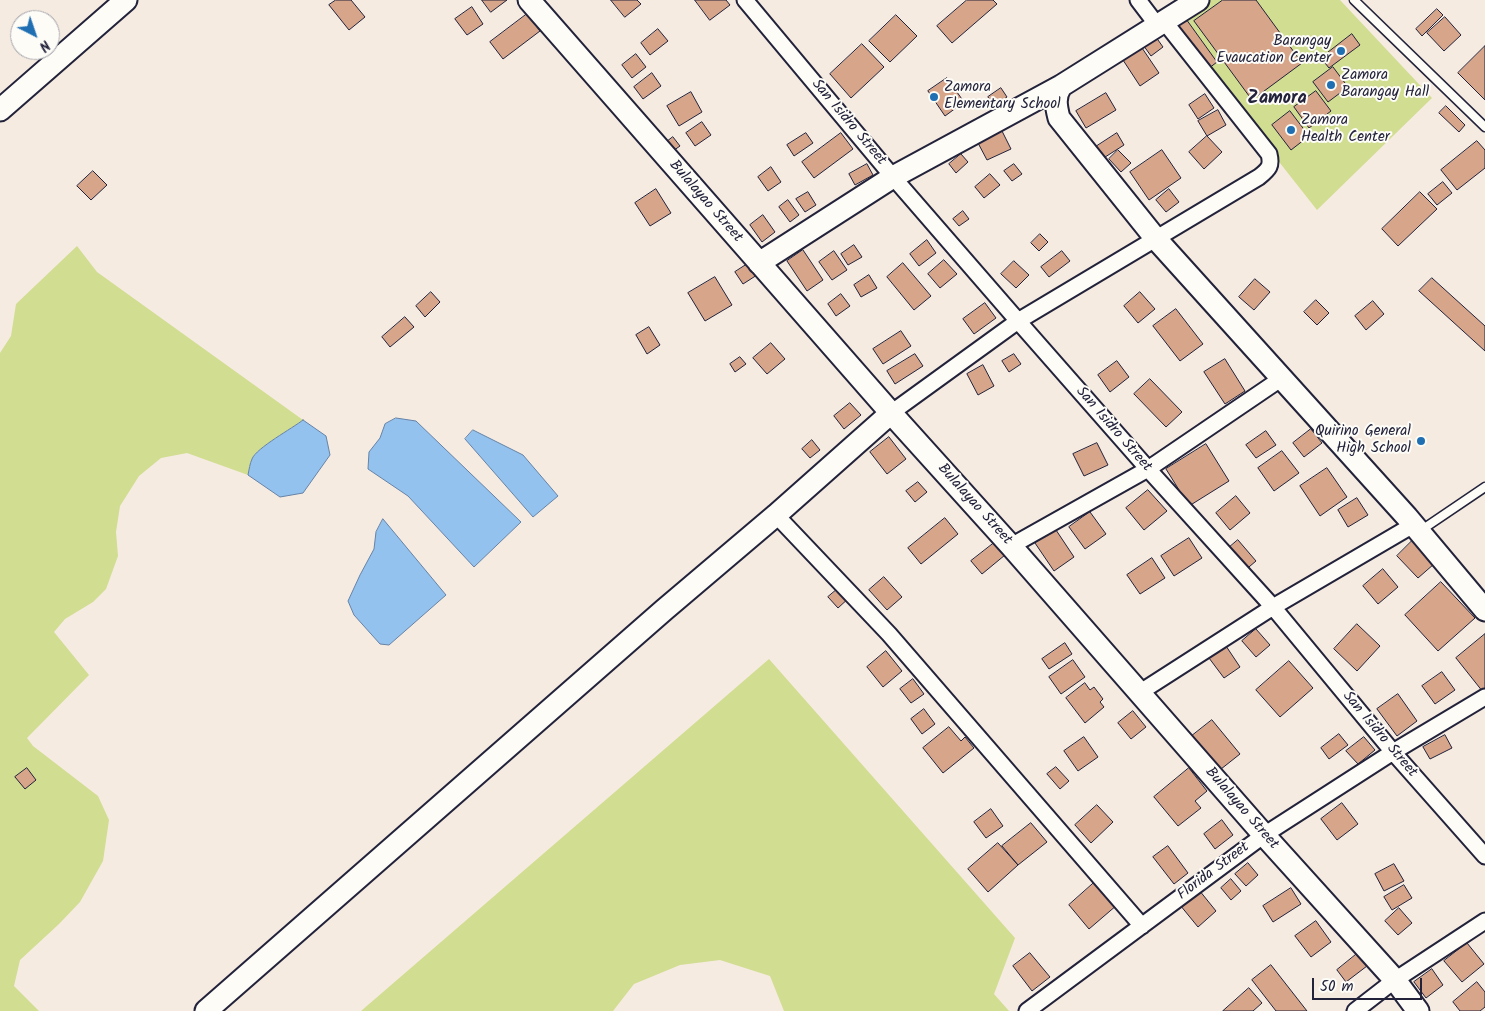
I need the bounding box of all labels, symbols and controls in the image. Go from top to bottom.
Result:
north arrow [10,10,60,60]
place label: Barangay Evaucation Center [1217,33,1331,68]
text: N [34,34,55,57]
marker: Barangay Evaucation Center [1335,45,1347,57]
place label: Zamora Barangay Hall [1341,67,1429,102]
street label: San Isidro Street [807,76,889,170]
place label: Zamora Elementary School [944,79,1061,114]
marker: Zamora Barangay Hall [1325,79,1337,91]
district label: Zamora [1247,89,1307,111]
marker: Zamora Elementary School [928,91,940,103]
place label: Zamora Health Center [1301,112,1390,147]
marker: Zamora Health Center [1285,124,1297,136]
street label: Bulalayao Street [664,157,746,247]
street label: San Isidro Street [1071,384,1155,476]
place label: Quirino General High School [1315,423,1411,458]
marker: Quirino General High School [1415,435,1427,447]
street label: Bulalayao Street [933,461,1015,549]
street label: San Isidro Street [1338,688,1420,782]
street label: Bulalayao Street [1200,764,1282,854]
street label: Florida Street [1174,839,1254,905]
scale bar [1315,968,1425,1000]
text: 50 m [1320,975,1354,999]

